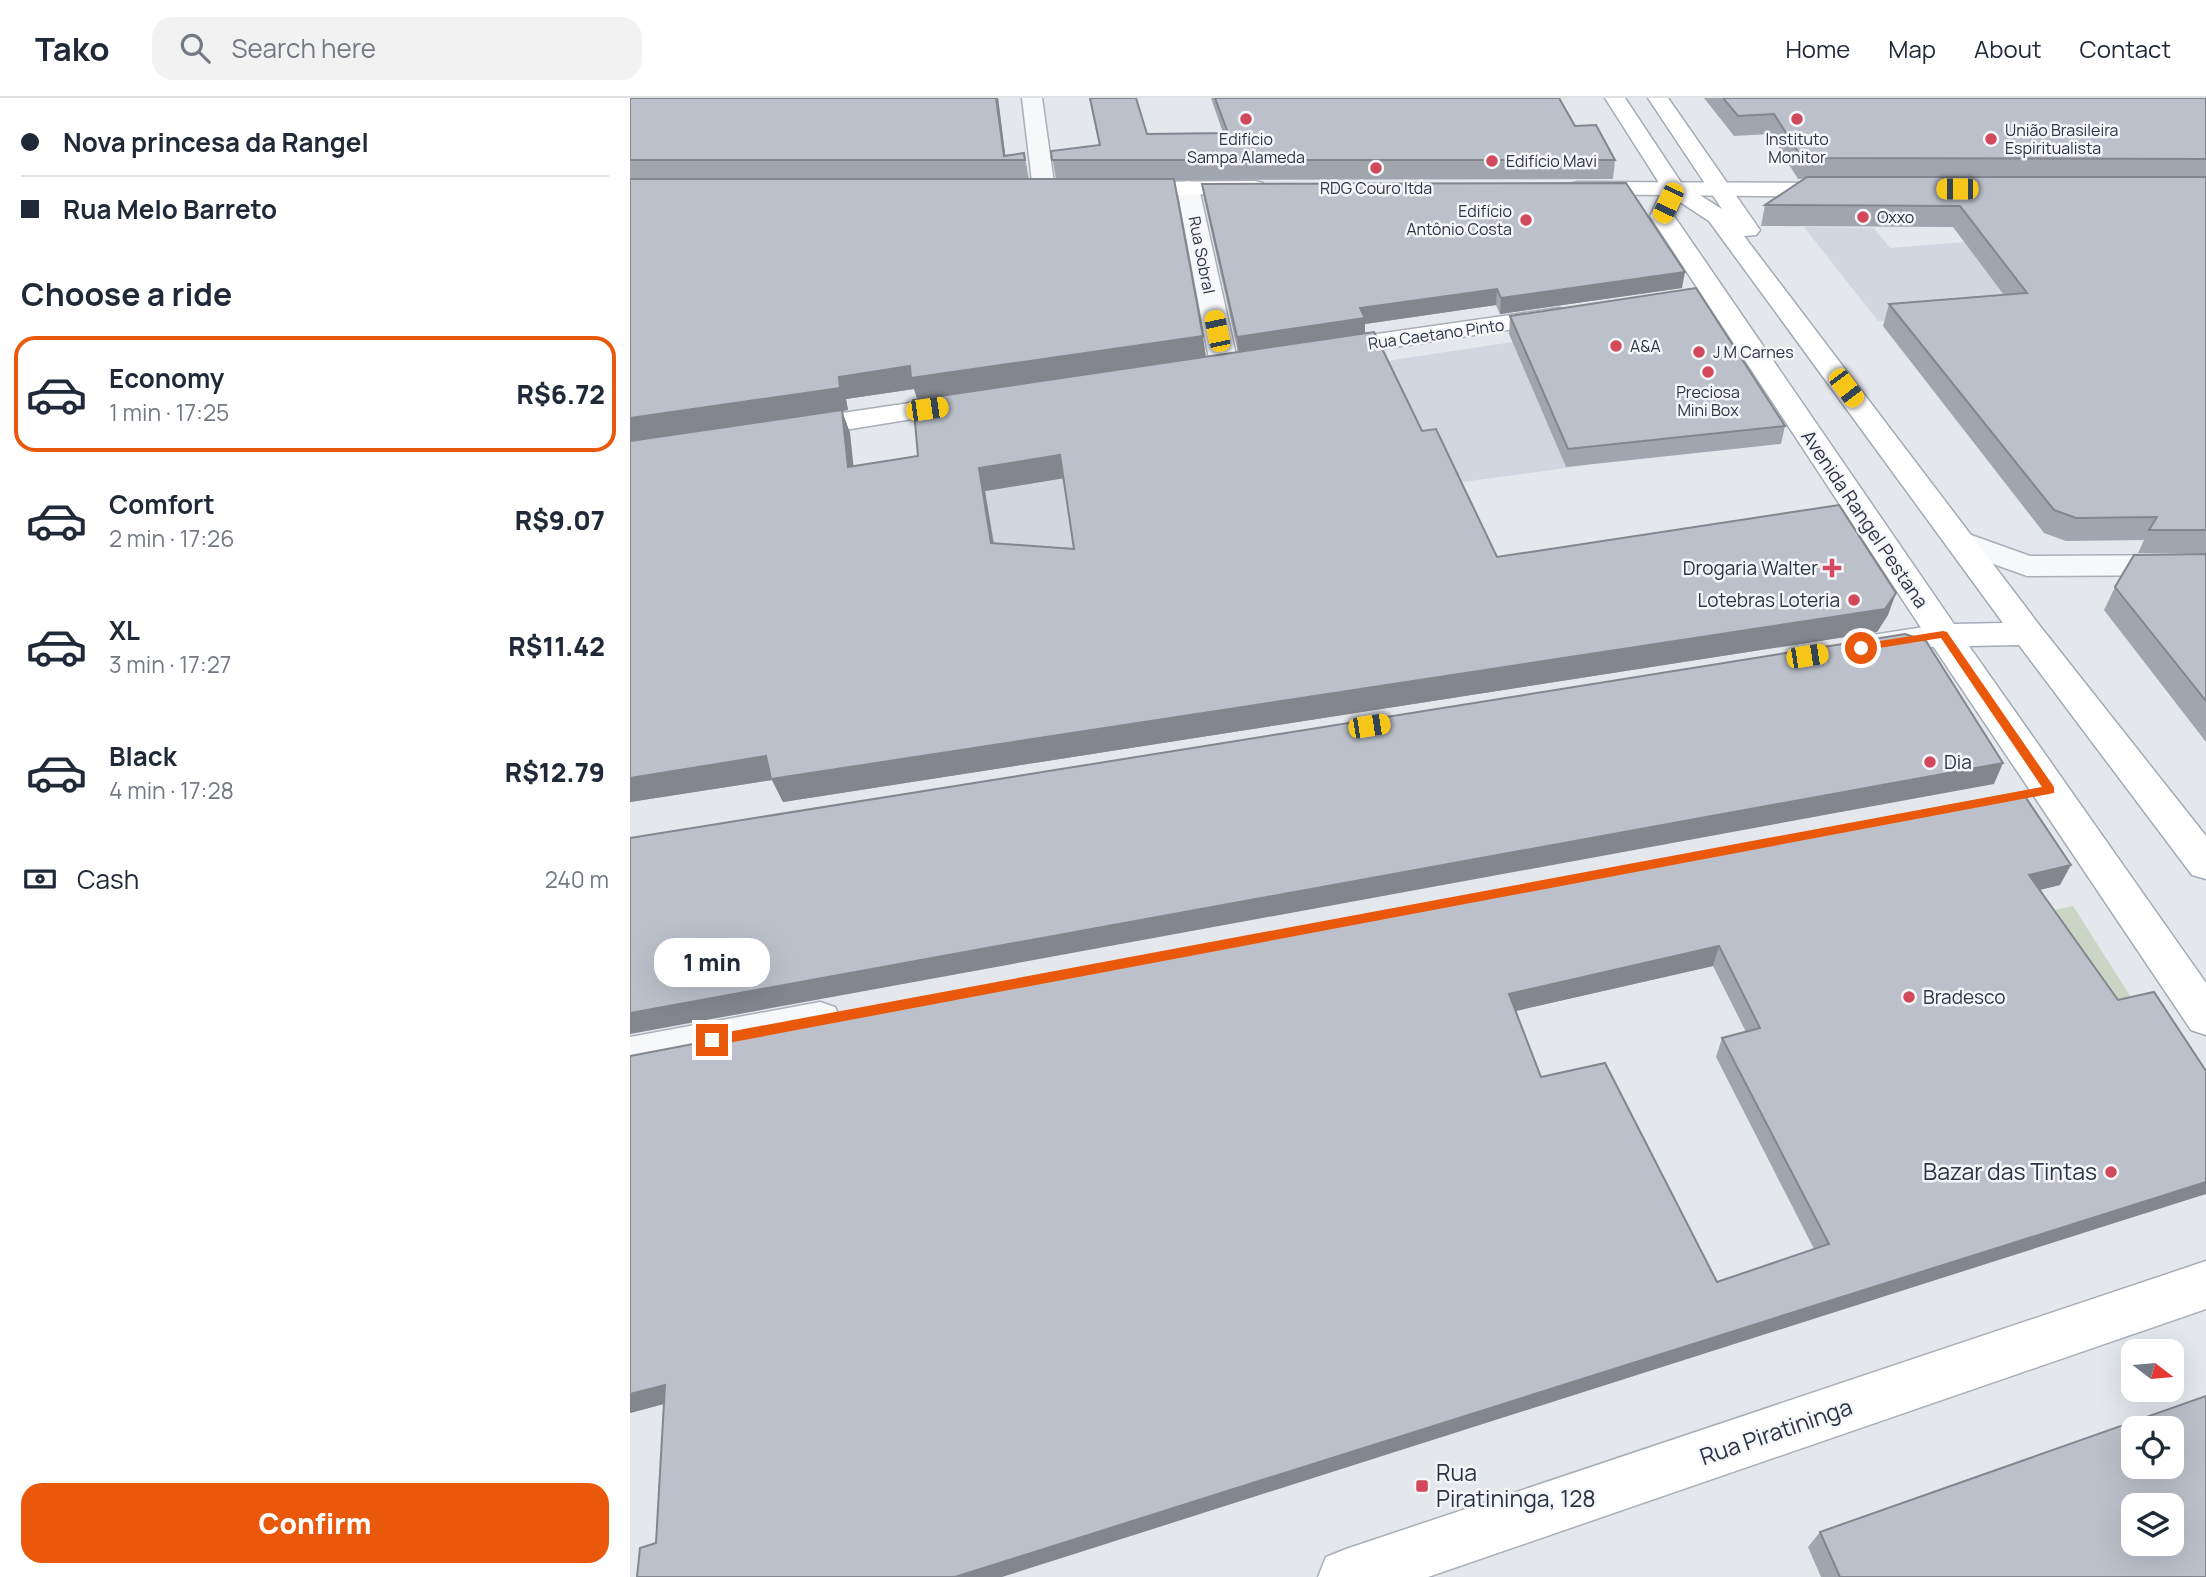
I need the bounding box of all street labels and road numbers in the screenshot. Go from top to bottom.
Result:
street label: Rua Sobral [1184,214,1220,296]
street label: Rua Caetano Pinto [1367,314,1505,354]
street label: Avenida Rangel Pestana [1796,425,1934,613]
street label: Rua Piratininga [1695,1390,1856,1472]

